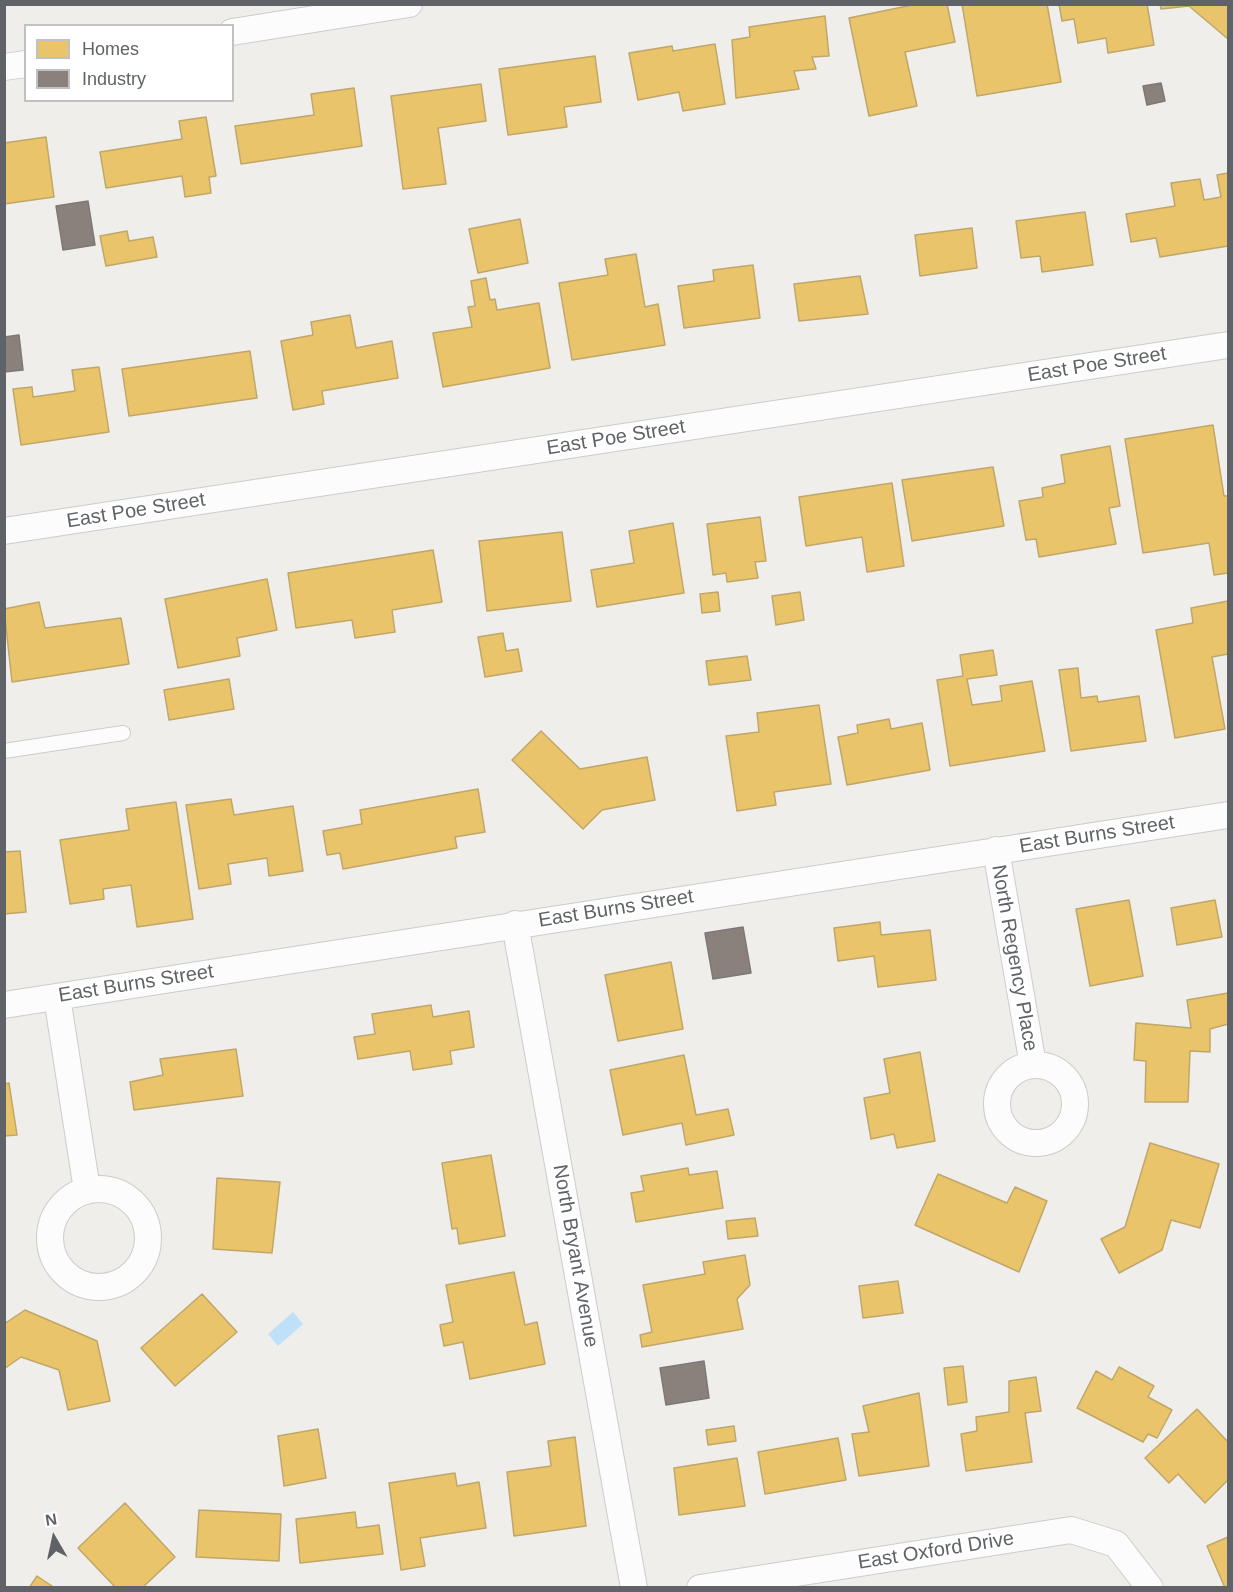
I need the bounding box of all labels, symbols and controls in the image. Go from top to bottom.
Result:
legend [24,24,234,102]
text: Homes [82,39,139,59]
text: Industry [82,69,146,89]
street label: East Poe Street [1026,342,1168,388]
street label: East Poe Street [545,415,687,461]
street label: East Poe Street [65,488,207,534]
street label: East Burns Street [1018,811,1176,859]
street label: North Regency Place [986,863,1042,1053]
street label: East Burns Street [537,885,695,933]
street label: East Burns Street [57,960,215,1008]
street label: North Bryant Avenue [547,1163,603,1349]
north arrow [24,1508,84,1568]
text: N [44,1510,58,1529]
street label: East Oxford Drive [856,1527,1016,1575]

